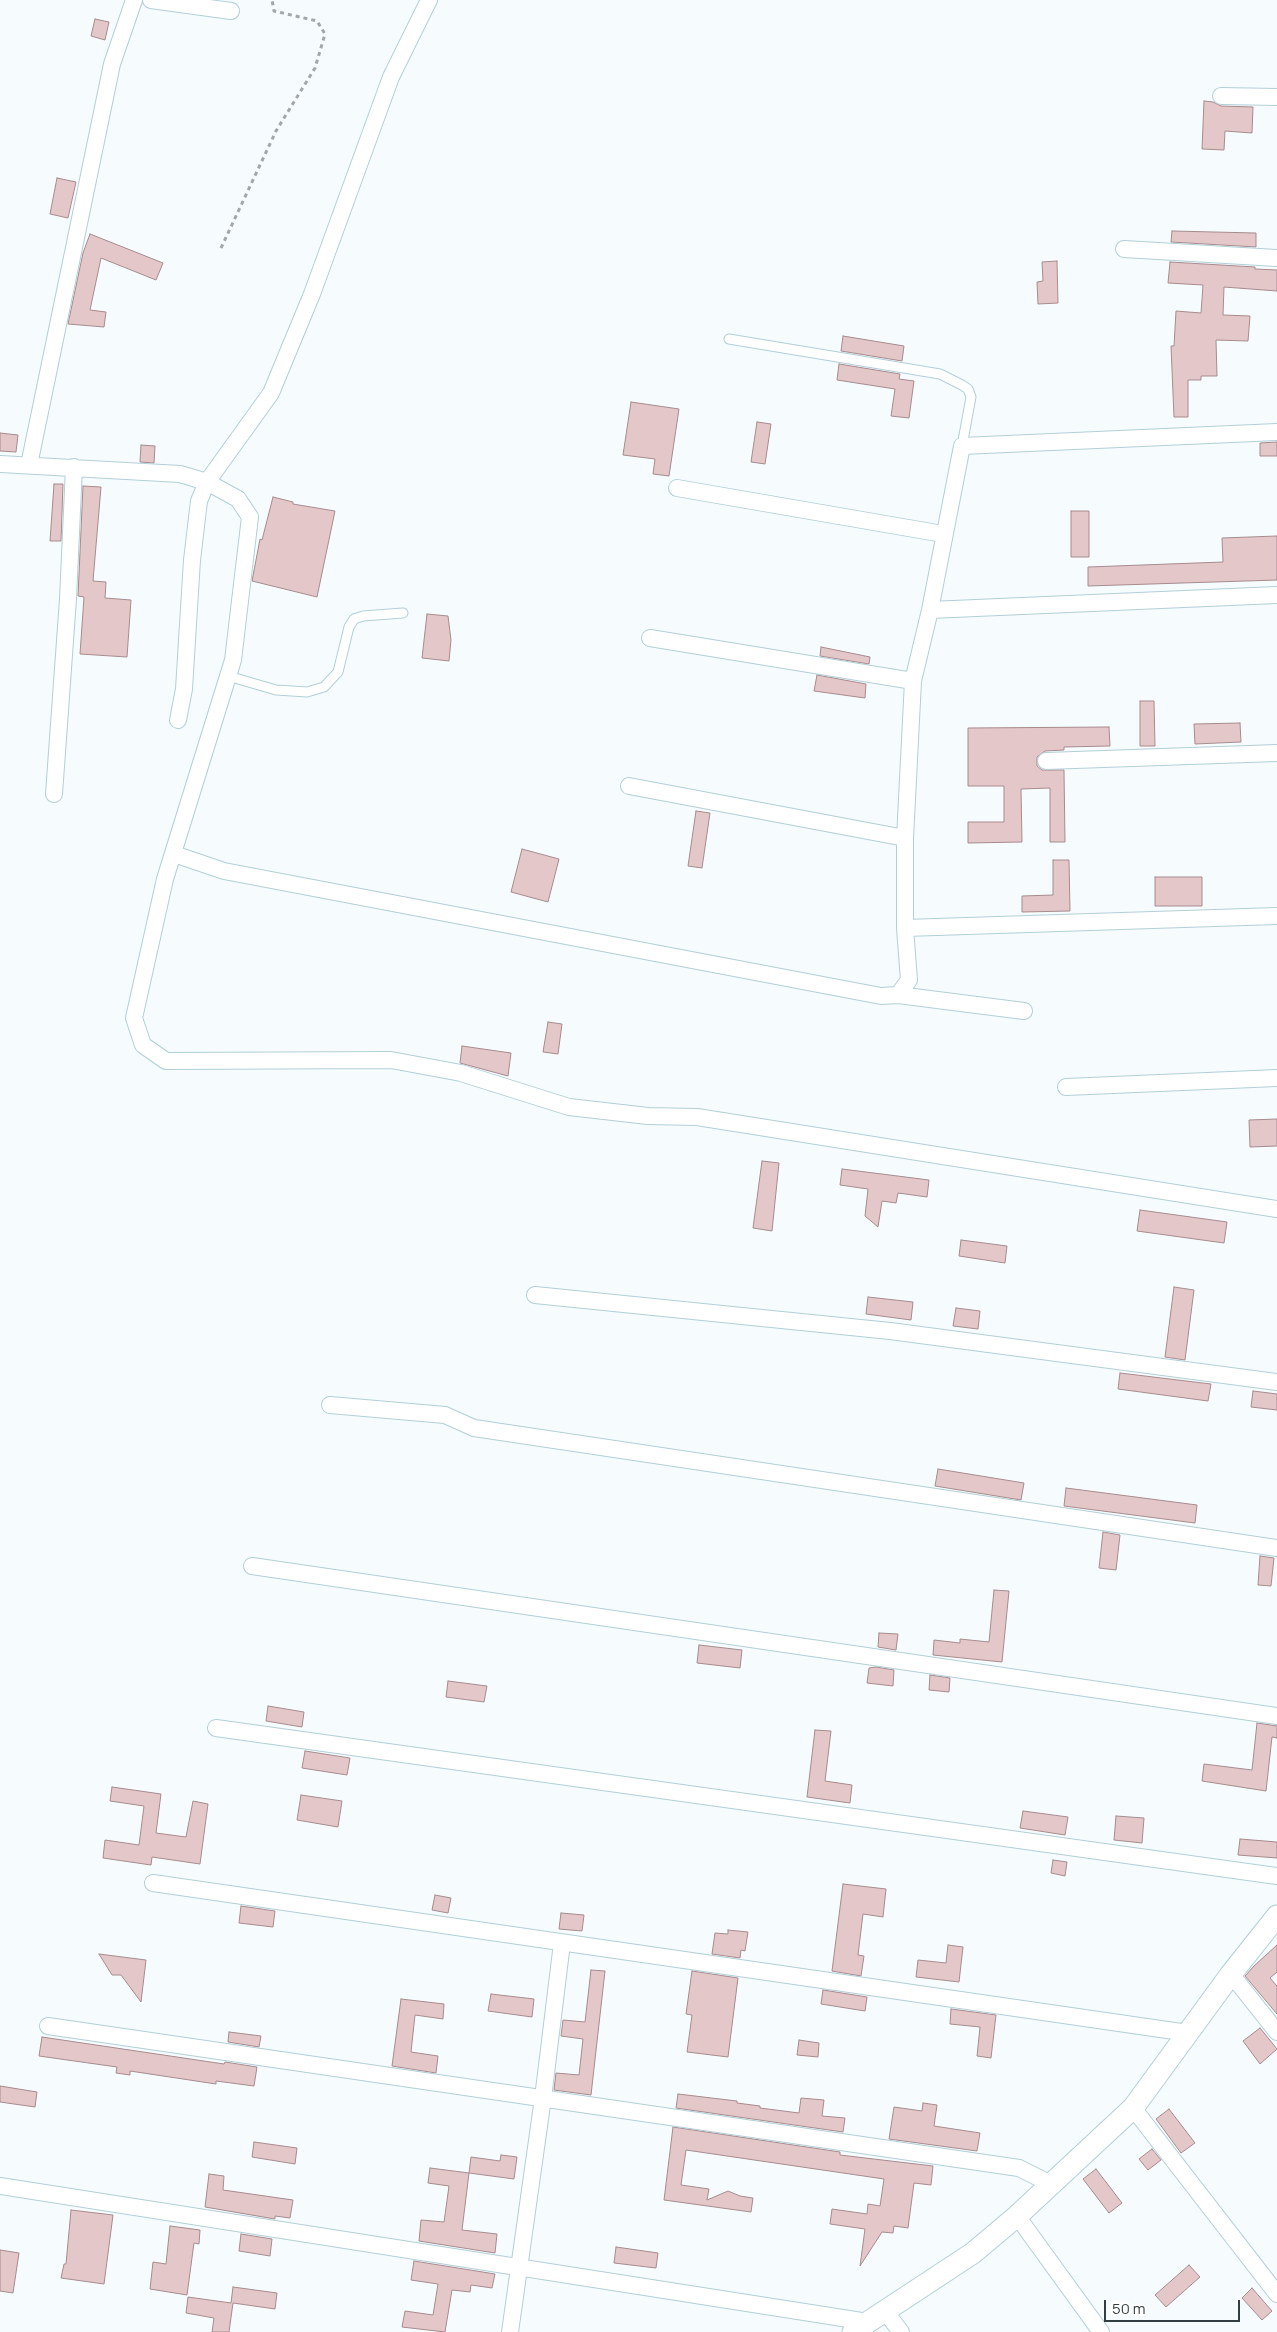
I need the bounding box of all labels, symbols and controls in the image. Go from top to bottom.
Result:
scale bar [1107,2290,1243,2322]
text: 50 m [1112,2298,1146,2319]

